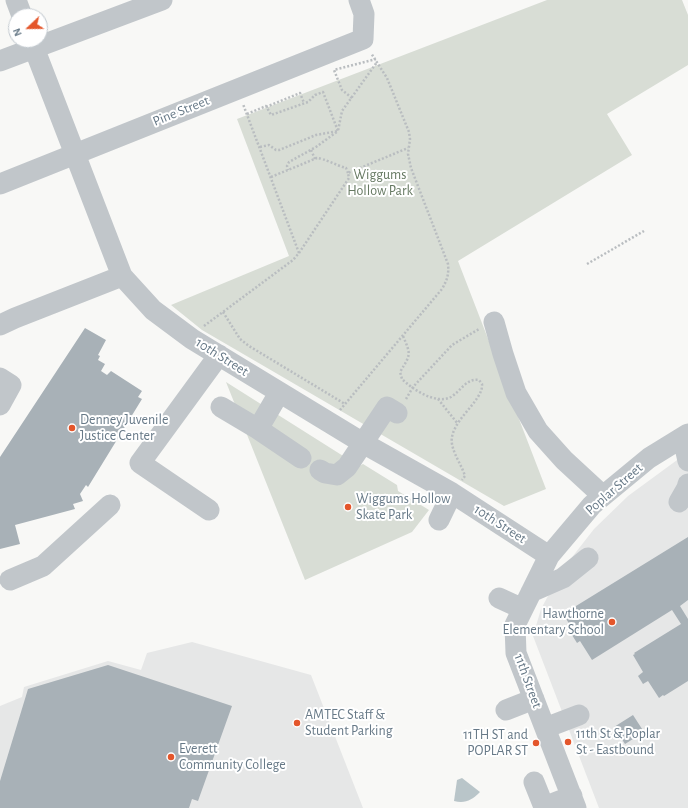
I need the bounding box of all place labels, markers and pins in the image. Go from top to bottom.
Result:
place label: Denney Juvenile Justice Center [80,412,168,444]
marker: Denney Juvenile Justice Center [67,423,77,433]
place label: Wiggums Hollow Skate Park [356,491,450,524]
marker: Wiggums Hollow Skate Park [343,502,353,512]
place label: Hawthorne Elementary School [503,606,604,638]
marker: Hawthorne Elementary School [607,617,617,627]
place label: AMTEC Staff & Student Parking [305,707,392,740]
marker: AMTEC Staff & Student Parking [292,718,302,728]
place label: 11th St & Poplar St - Eastbound [576,726,660,758]
place label: 11TH ST and POPLAR ST [463,727,528,760]
marker: 11th St & Poplar St - Eastbound [563,737,573,747]
marker: 11TH ST and POPLAR ST [531,738,541,748]
place label: Everett Community College [179,741,286,774]
marker: Everett Community College [166,752,176,762]

